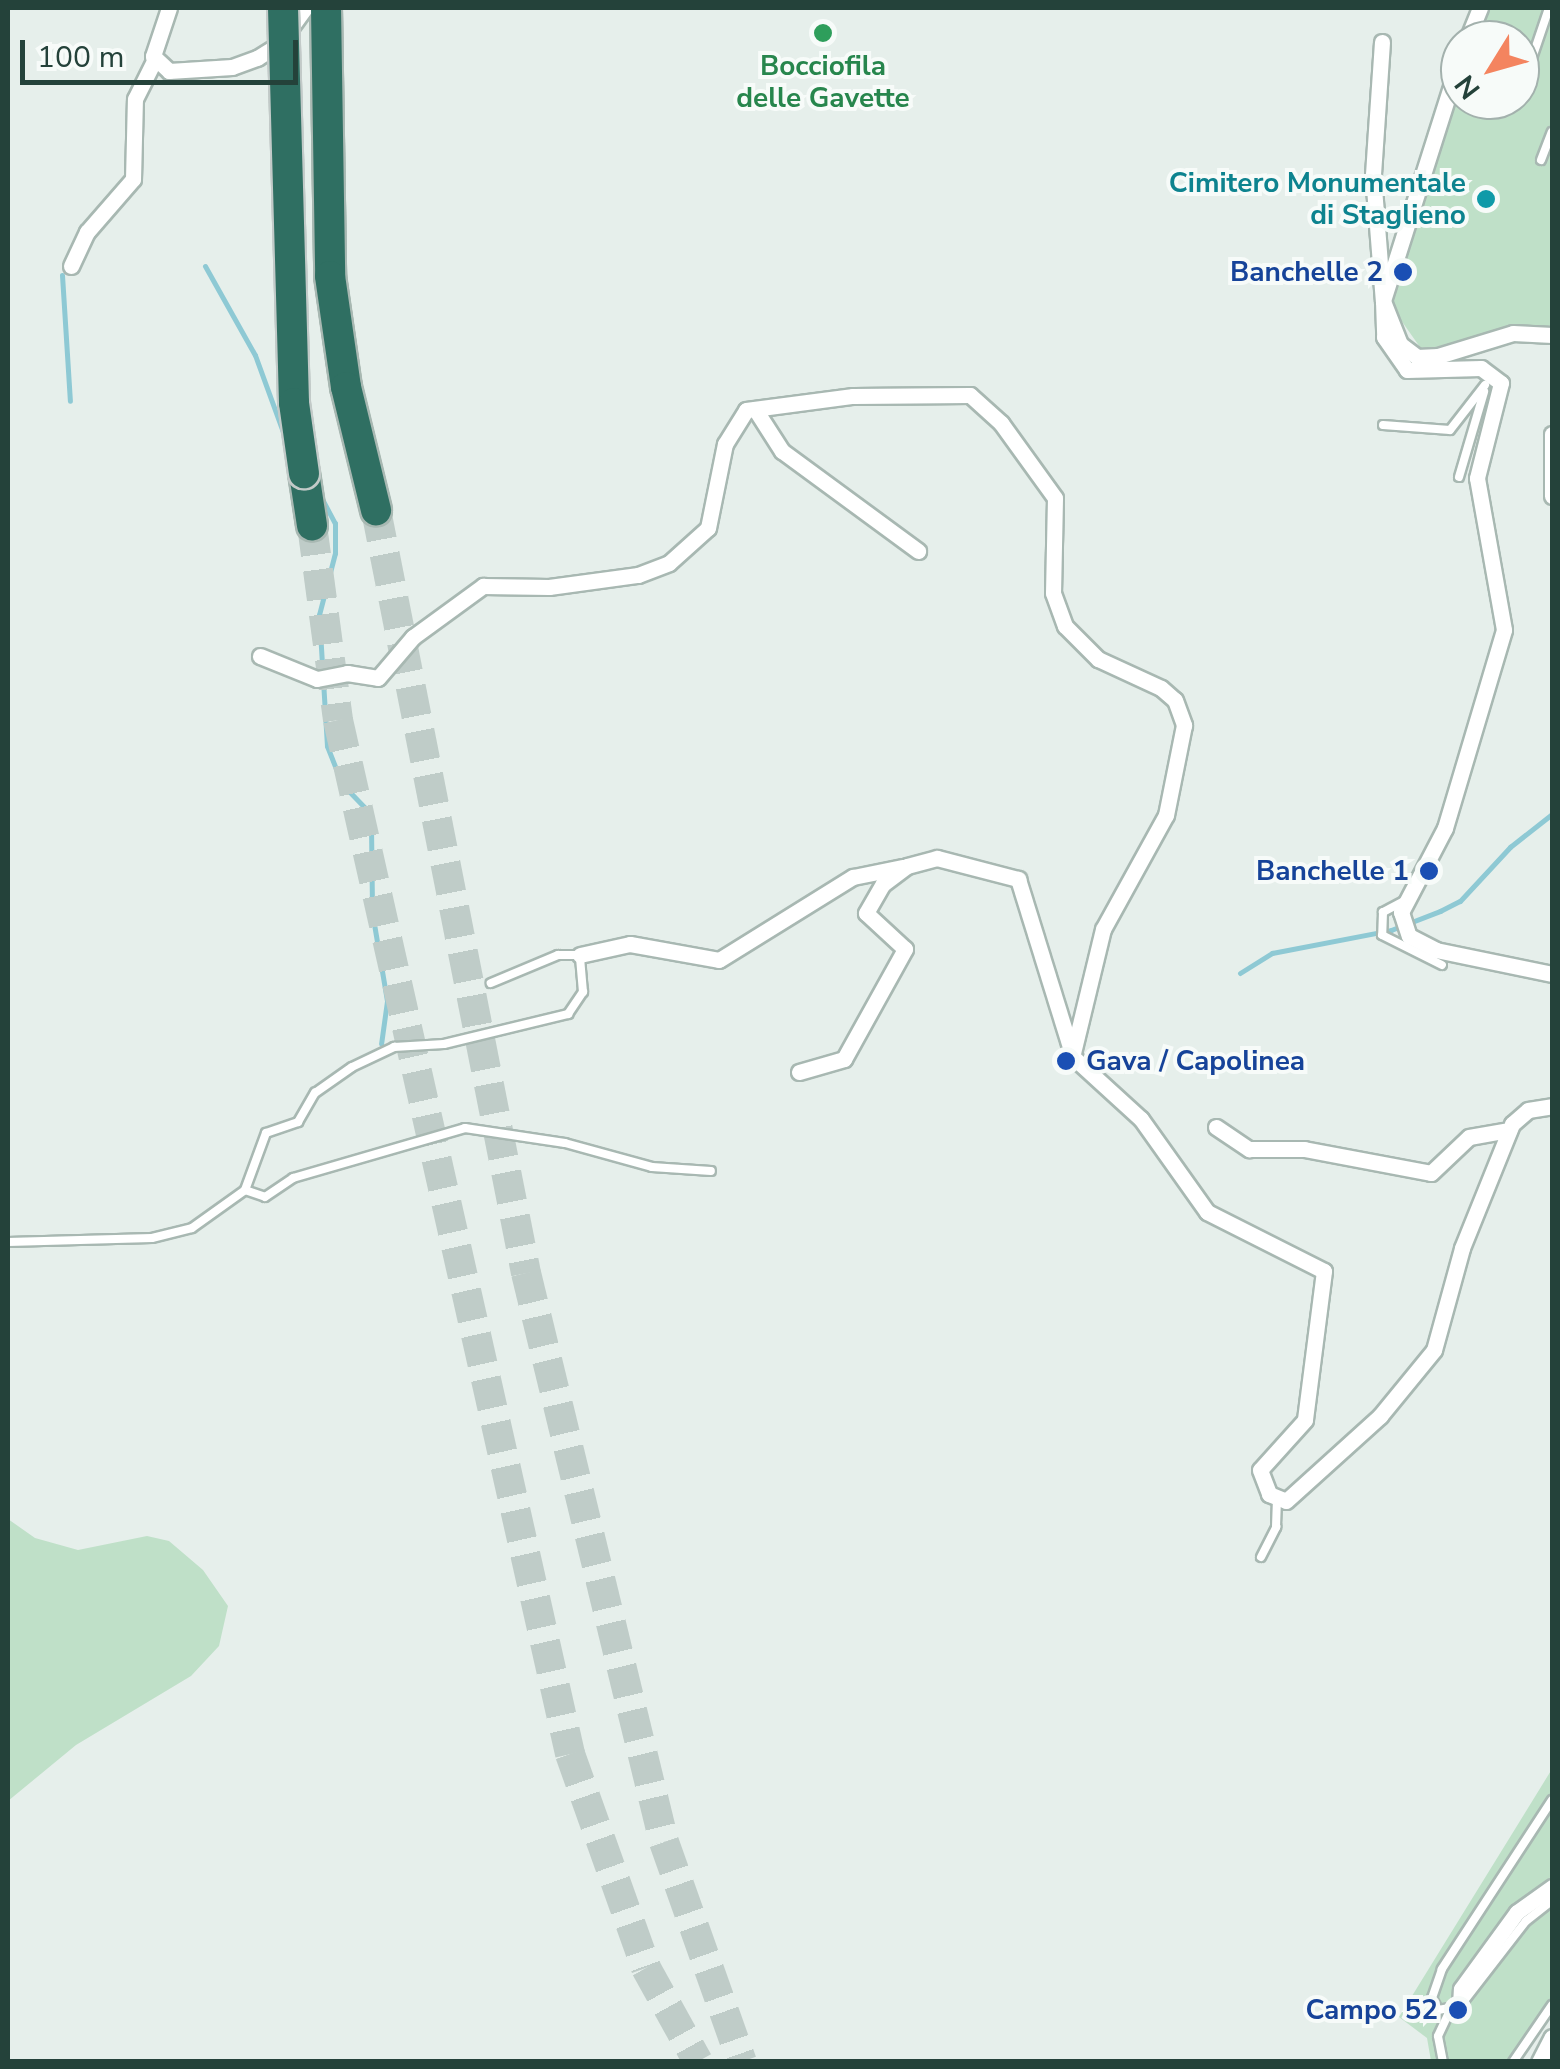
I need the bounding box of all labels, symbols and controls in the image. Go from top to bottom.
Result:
scale bar [25,20,302,82]
north arrow [1440,20,1540,120]
marker: Bocciofila delle Gavette [812,22,834,44]
text: 100 m [37,37,124,78]
place label: Bocciofila delle Gavette [736,49,910,115]
text: N [1446,67,1489,107]
place label: Cimitero Monumentale di Staglieno [1169,166,1466,232]
marker: Cimitero Monumentale di Staglieno [1475,188,1497,210]
place label: Banchelle 2 [1230,255,1383,289]
marker: Banchelle 2 [1392,261,1414,283]
place label: Banchelle 1 [1256,854,1409,888]
marker: Banchelle 1 [1418,860,1440,882]
place label: Gava / Capolinea [1086,1044,1305,1078]
marker: Gava / Capolinea [1055,1050,1077,1072]
place label: Campo 52 [1306,1993,1438,2027]
marker: Campo 52 [1447,1999,1469,2021]

